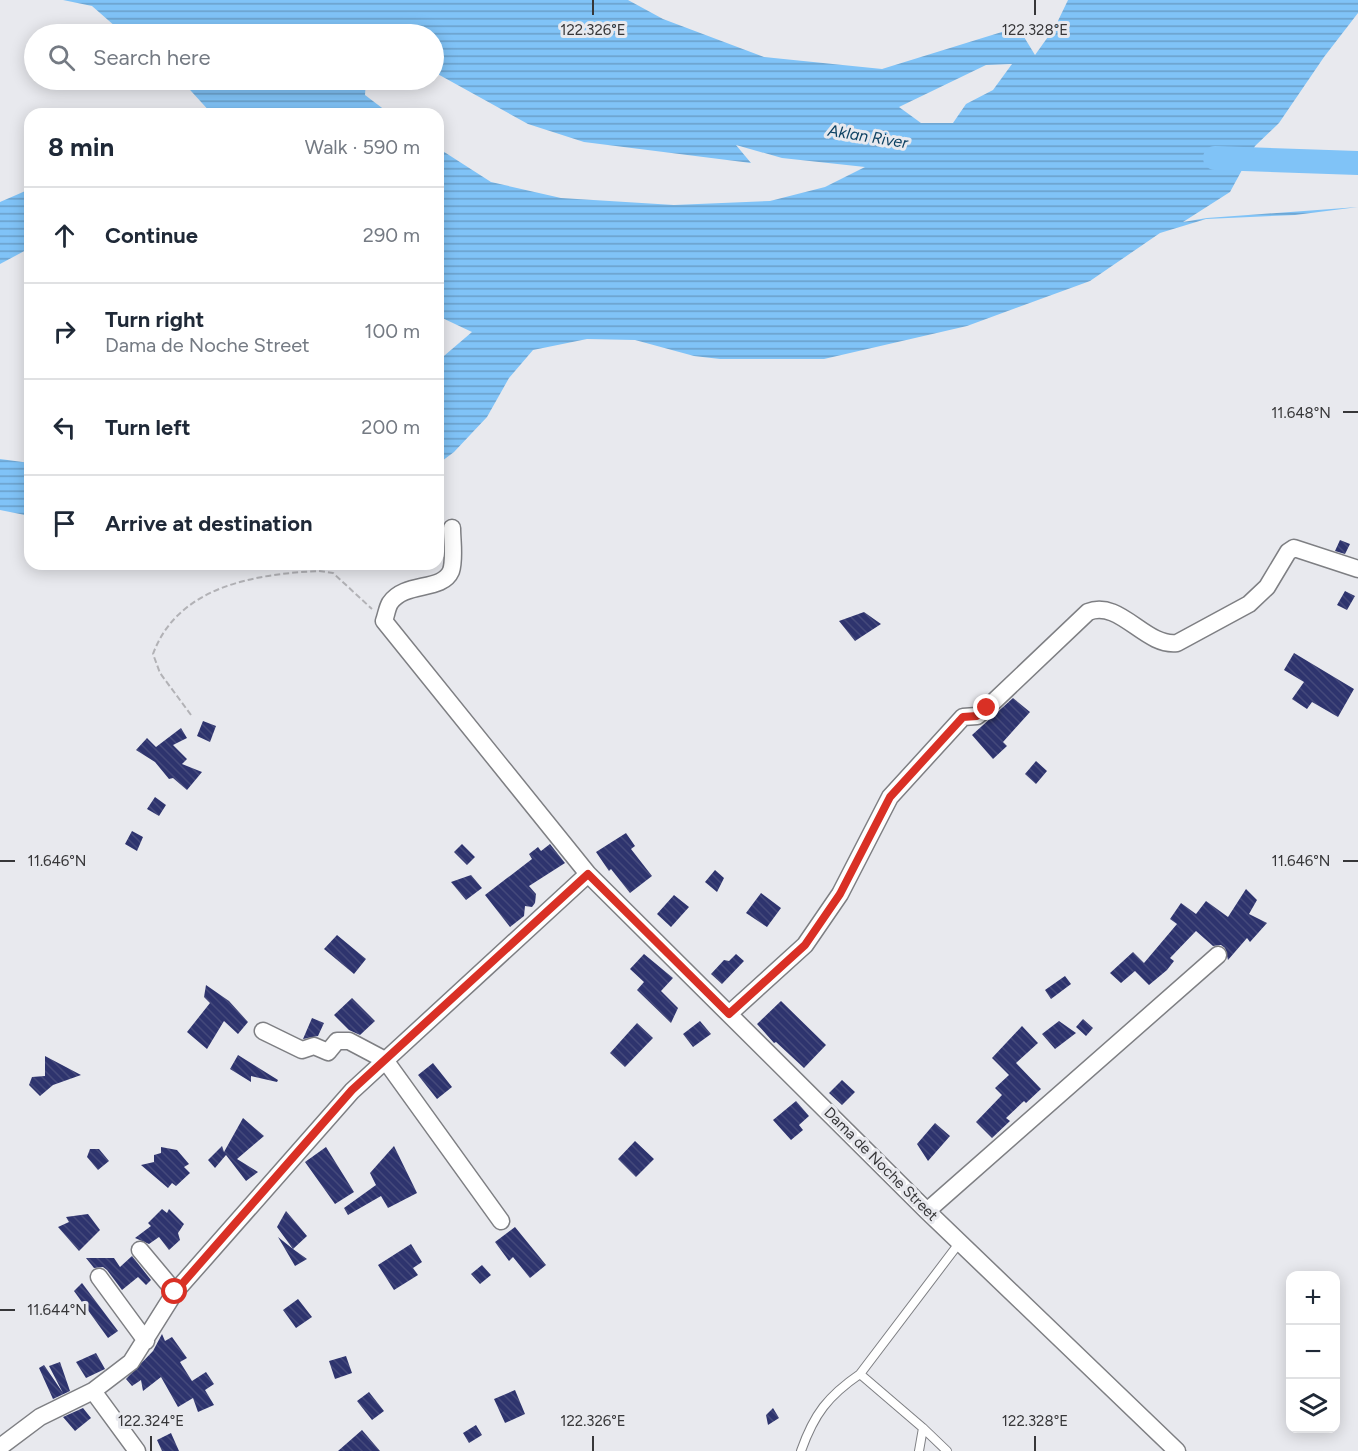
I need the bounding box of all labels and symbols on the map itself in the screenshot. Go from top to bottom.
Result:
text: 122.326°E [560,21,626,39]
text: 122.328°E [1002,21,1068,39]
water label: Aklan River [826,121,910,152]
text: 11.648°N [1271,404,1331,422]
route end [973,694,999,720]
text: 11.646°N [28,852,86,870]
text: 11.646°N [1272,852,1330,870]
street label: Dama de Noche Street [820,1103,942,1225]
route start [161,1278,187,1304]
text: 11.644°N [27,1301,87,1319]
text: 122.324°E [118,1412,184,1430]
text: 122.326°E [560,1412,626,1430]
text: 122.328°E [1002,1412,1068,1430]

